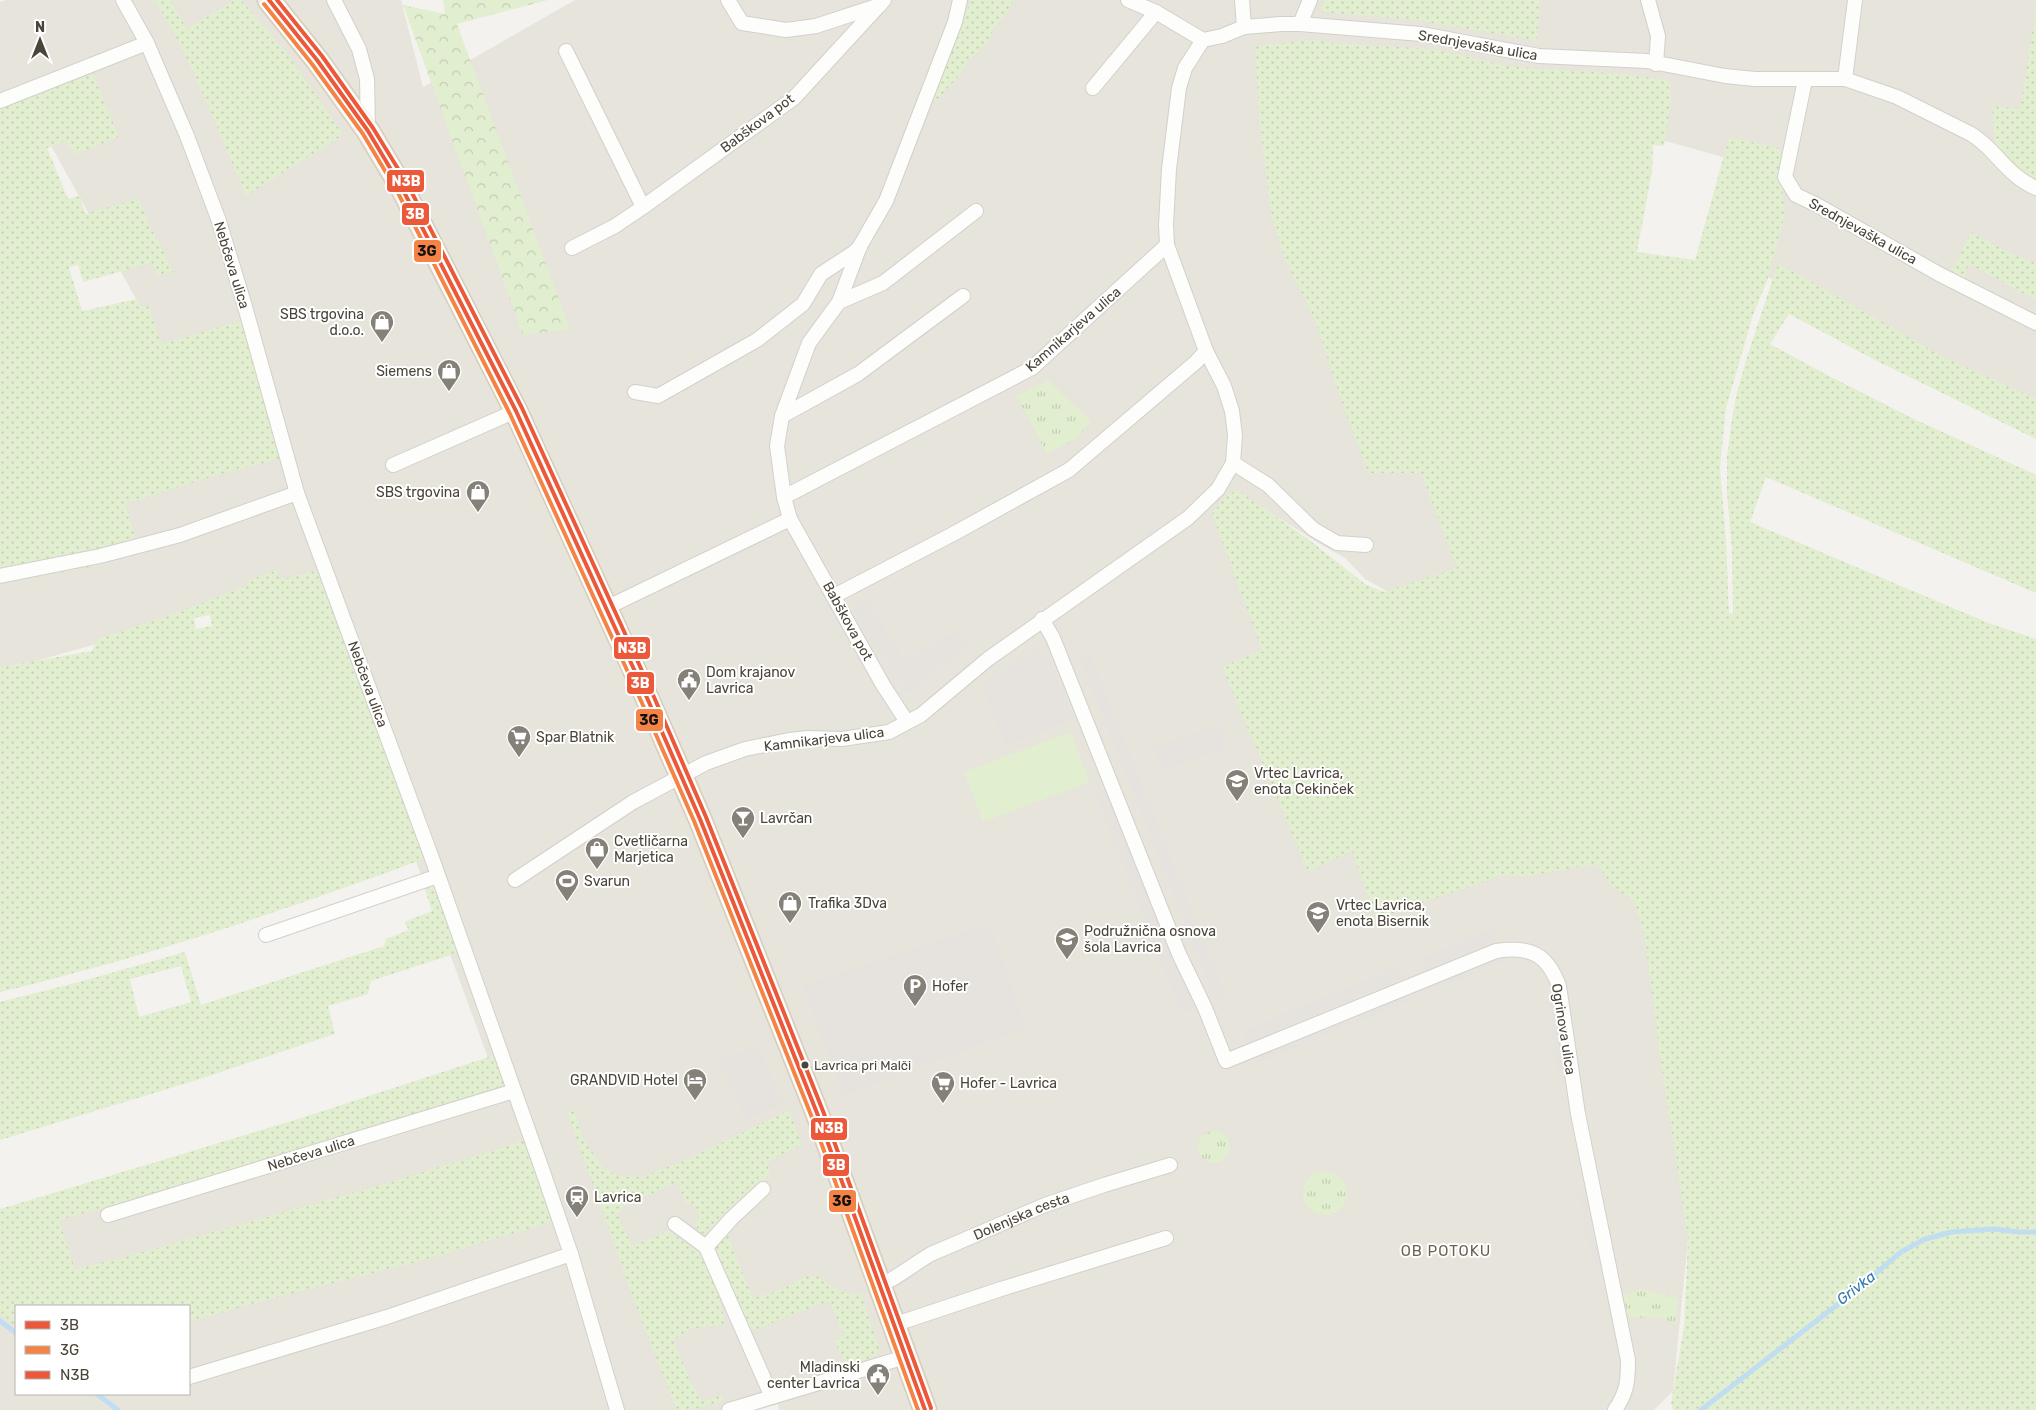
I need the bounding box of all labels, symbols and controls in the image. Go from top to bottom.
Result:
north arrow [15,15,65,65]
text: N [35,19,45,36]
street label: Srednjevaška ulica [1417,27,1539,64]
street label: Babškova pot [717,90,798,157]
line badge: N3B [386,169,425,193]
text: N3B [391,173,421,190]
street label: Srednjevaška ulica [1806,195,1920,268]
line badge: 3B [401,202,430,226]
text: 3B [405,206,425,223]
street label: Nebčeva ulica [210,219,253,311]
line badge: 3G [413,239,442,263]
text: 3G [417,243,437,260]
street label: Kamnikarjeva ulica [1022,283,1125,375]
place label: SBS trgovina d.o.o. [280,306,364,339]
shop icon: SBS trgovina d.o.o. [369,309,395,343]
shop icon: Siemens [436,358,462,392]
place label: Siemens [376,363,432,380]
shop icon: SBS trgovina [465,479,491,513]
place label: SBS trgovina [376,484,460,501]
street label: Babškova pot [819,579,876,664]
line badge: N3B [613,636,651,660]
street label: Nebčeva ulica [344,639,391,730]
text: N3B [617,640,647,657]
place label: Dom krajanov Lavrica [706,664,795,697]
public building icon: Dom krajanov Lavrica [676,667,702,701]
line badge: 3B [626,671,655,695]
text: 3B [630,675,650,692]
line badge: 3G [635,708,664,732]
text: 3G [639,712,659,729]
supermarket icon: Spar Blatnik [506,724,532,758]
street label: Kamnikarjeva ulica [763,724,885,755]
place label: Spar Blatnik [536,729,615,746]
place label: Vrtec Lavrica, enota Cekinček [1254,765,1355,798]
school or university icon: Vrtec Lavrica, enota Cekinček [1224,768,1250,802]
bar icon: Lavrčan [730,805,756,839]
place label: Lavrčan [760,810,812,827]
place label: Cvetličarna Marjetica [614,833,688,866]
shop icon: Cvetličarna Marjetica [584,836,610,870]
sports icon: Svarun [554,868,580,902]
place label: Svarun [584,873,630,890]
shop icon: Trafika 3Dva [777,890,803,924]
place label: Trafika 3Dva [808,895,887,912]
place label: Vrtec Lavrica, enota Bisernik [1336,897,1430,930]
school or university icon: Vrtec Lavrica, enota Bisernik [1305,900,1331,934]
place label: Podružnična osnova šola Lavrica [1084,923,1216,956]
school or university icon: Podružnična osnova šola Lavrica [1054,926,1080,960]
parking icon: Hofer [902,973,928,1007]
place label: Hofer [932,978,969,995]
street label: Ogrinova ulica [1548,982,1579,1076]
place label: Lavrica pri Malči [814,1058,911,1073]
marker: Lavrica pri Malči [800,1060,810,1070]
hotel icon: GRANDVID Hotel [682,1067,708,1101]
supermarket icon: Hofer - Lavrica [930,1070,956,1104]
place label: GRANDVID Hotel [570,1072,678,1089]
place label: Hofer - Lavrica [960,1075,1057,1092]
line badge: N3B [810,1117,848,1141]
text: N3B [814,1120,844,1137]
street label: Nebčeva ulica [265,1132,357,1175]
line badge: 3B [822,1153,850,1177]
text: 3B [826,1157,846,1174]
station icon: Lavrica [564,1184,590,1218]
place label: Lavrica [594,1189,641,1206]
line badge: 3G [828,1189,857,1213]
street label: Dolenjska cesta [971,1189,1072,1244]
text: 3G [832,1193,852,1210]
district label: OB POTOKU [1401,1242,1491,1260]
water label: Grivka [1833,1267,1879,1309]
legend [15,1305,190,1395]
text: 3B [60,1316,79,1334]
text: 3G [60,1341,79,1359]
place label: Mladinski center Lavrica [767,1359,860,1392]
public building icon: Mladinski center Lavrica [865,1362,891,1396]
text: N3B [60,1366,89,1384]

